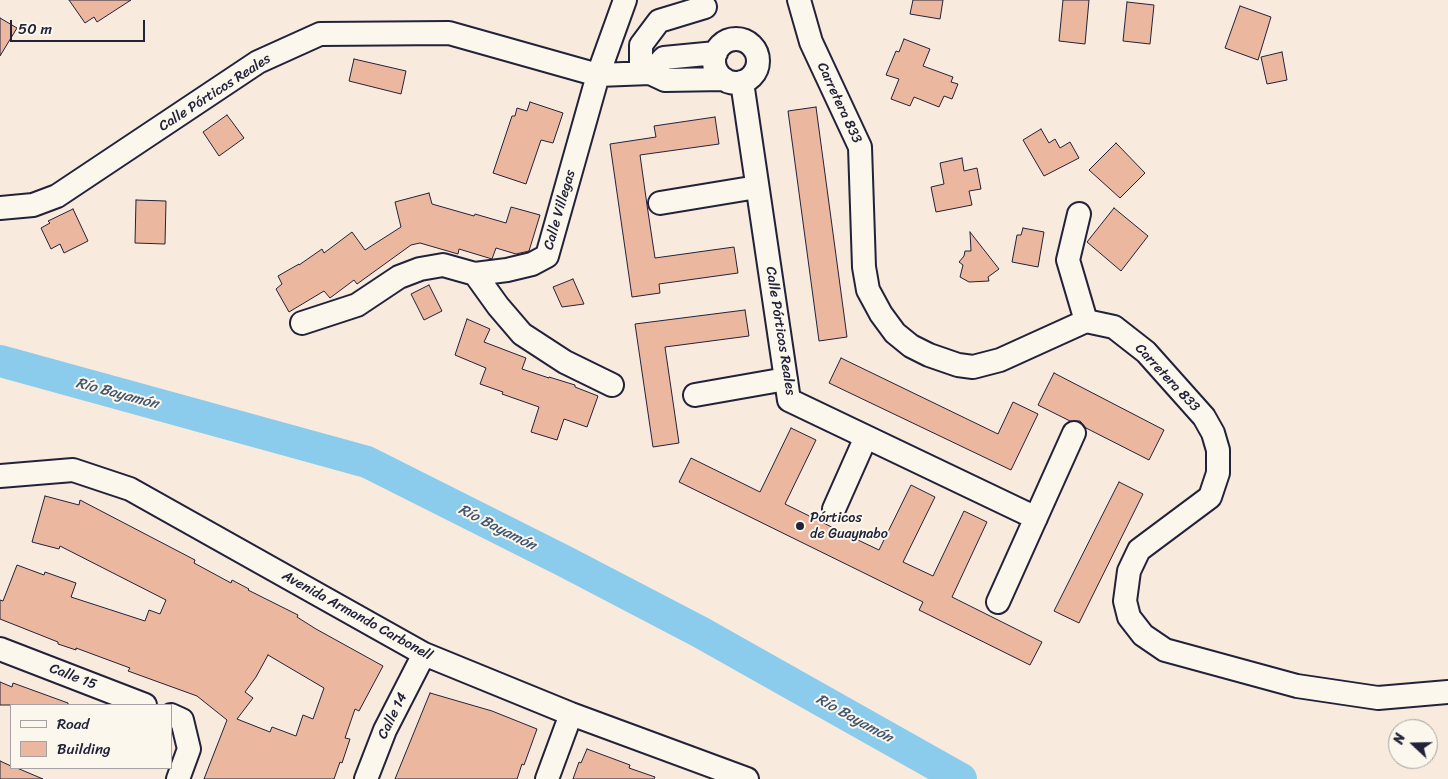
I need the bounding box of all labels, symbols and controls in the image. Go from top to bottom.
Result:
scale bar [12,10,148,42]
text: 50 m [18,16,52,42]
street label: Calle Pórticos Reales [156,51,274,135]
street label: Carretera 833 [813,60,865,146]
street label: Calle Villegas [541,168,579,252]
street label: Calle Pórticos Reales [762,265,798,397]
street label: Carretera 833 [1131,340,1203,416]
water label: Río Bayamón [74,374,160,414]
water label: Río Bayamón [455,501,539,555]
place label: Pórticos de Guaynabo [810,510,888,542]
marker: Pórticos de Guaynabo [794,520,806,532]
street label: Avenida Armando Carbonell [279,568,435,664]
street label: Calle 15 [47,660,99,694]
street label: Calle 14 [375,690,411,742]
water label: Río Bayamón [813,691,895,747]
legend [10,704,172,769]
text: Road [57,711,89,737]
north arrow [1388,719,1438,769]
text: N [1386,730,1413,748]
text: Building [57,736,111,762]

